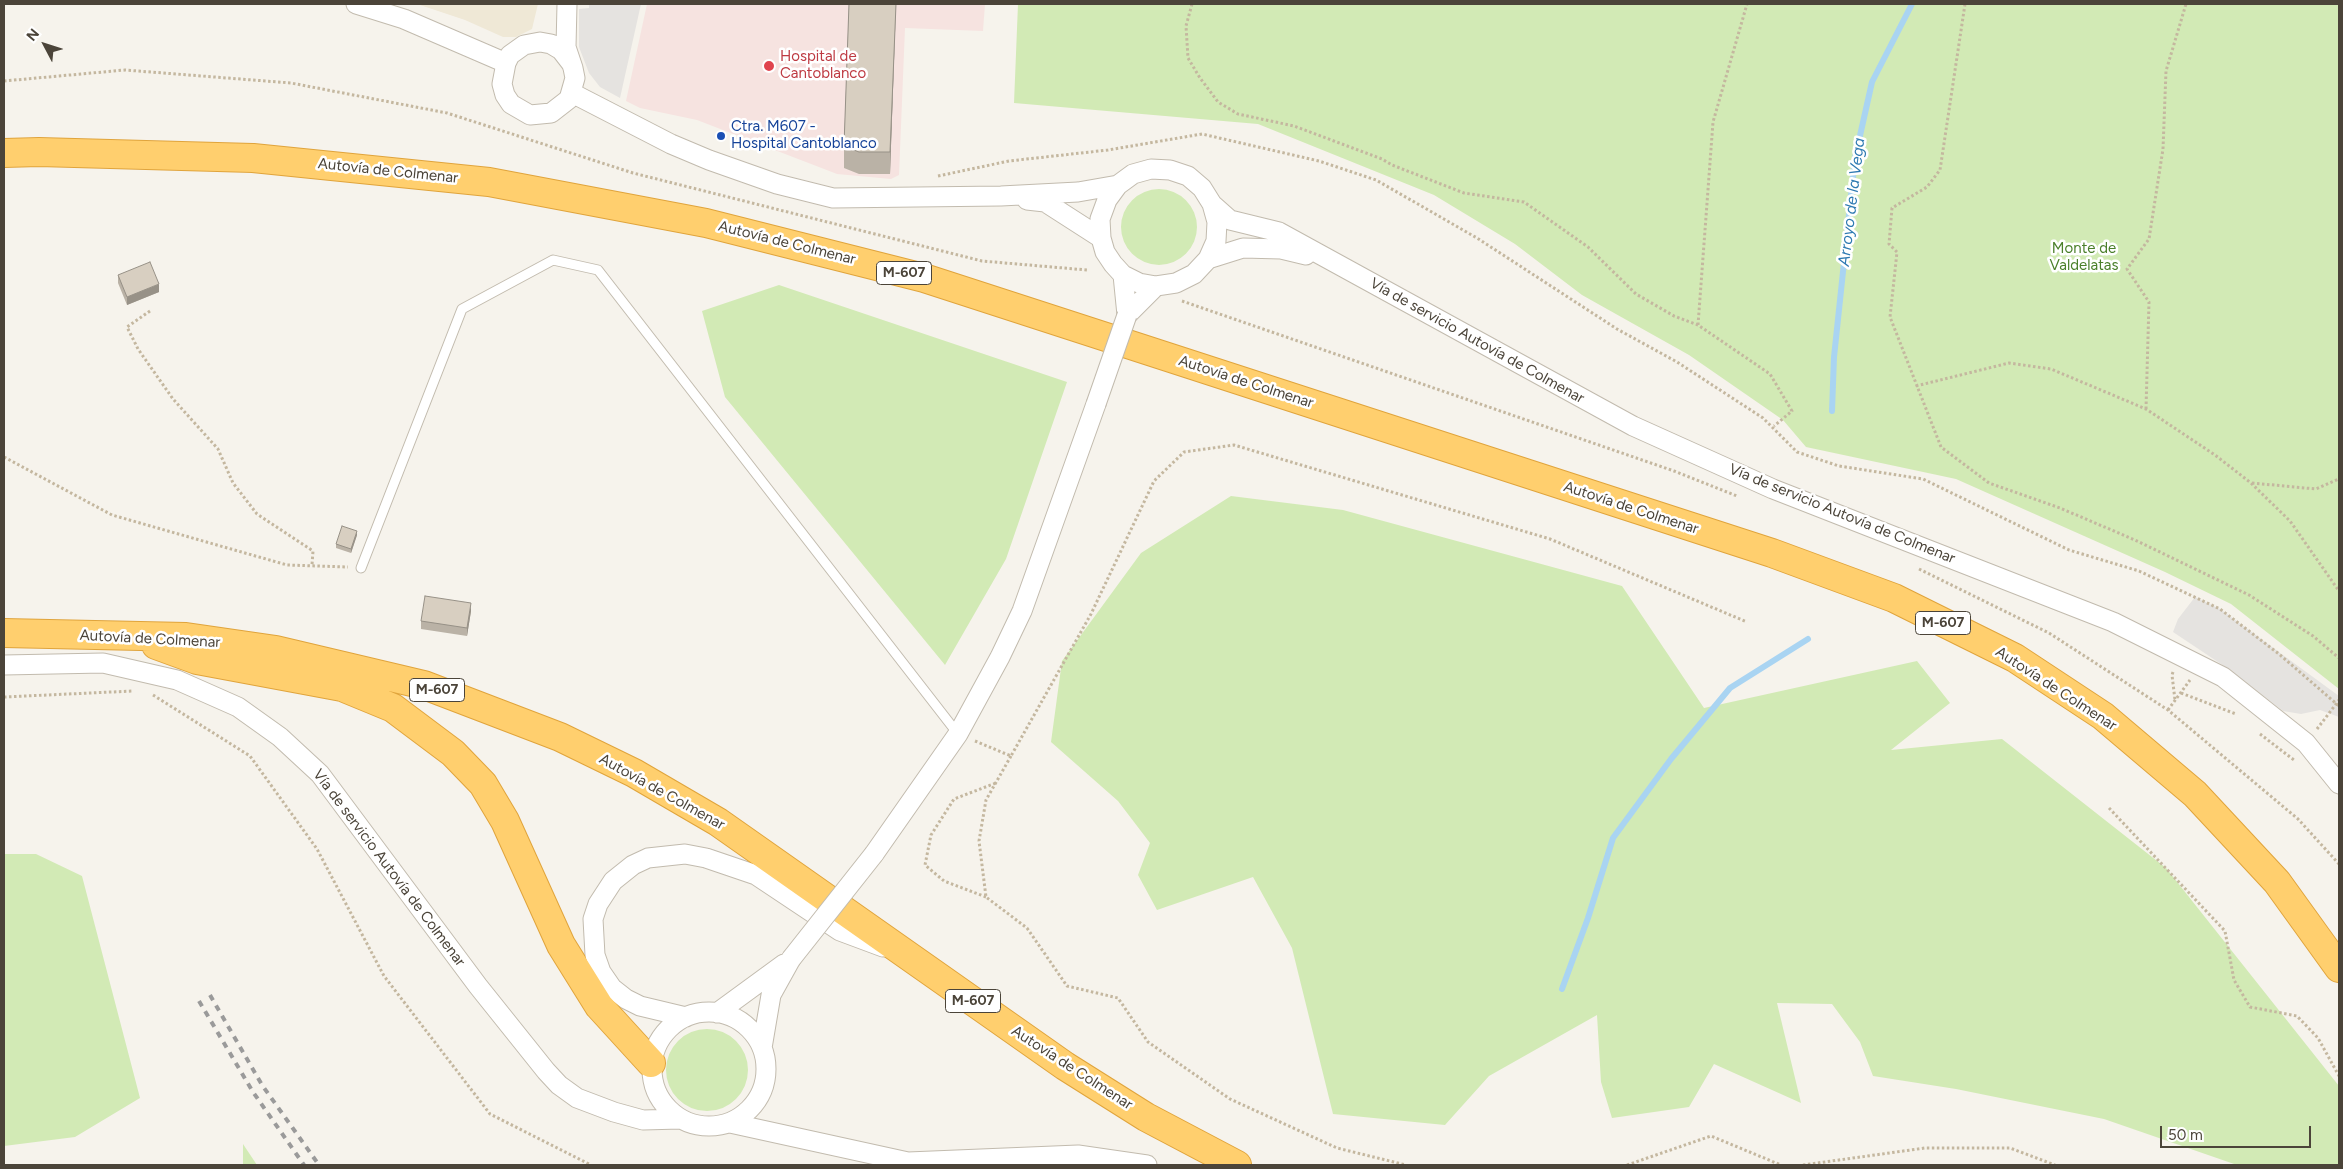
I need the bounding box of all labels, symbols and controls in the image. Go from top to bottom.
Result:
north arrow [20,20,70,70]
text: N [23,25,43,45]
place label: Hospital de Cantoblanco [780,48,866,83]
marker: Hospital de Cantoblanco [762,59,776,73]
place label: Ctra. M607 - Hospital Cantoblanco [731,118,877,153]
marker: Ctra. M607 - Hospital Cantoblanco [715,130,727,142]
water label: Arroyo de la Vega [1835,137,1869,267]
street label: Autovía de Colmenar [317,155,459,187]
street label: Autovía de Colmenar [716,217,858,269]
park label: Monte de Valdelatas [2050,240,2118,275]
road number: M-607 [876,262,932,284]
street label: Vía de servicio Autovía de Colmenar [1367,274,1587,408]
street label: Autovía de Colmenar [1176,352,1316,412]
street label: Vía de servicio Autovía de Colmenar [1726,460,1958,568]
street label: Autovía de Colmenar [1561,478,1701,538]
road number: M-607 [1916,612,1970,634]
street label: Autovía de Colmenar [79,626,221,652]
street label: Autovía de Colmenar [1992,643,2120,735]
road number: M-607 [410,678,464,702]
street label: Autovía de Colmenar [596,750,728,834]
street label: Vía de servicio Autovía de Colmenar [309,766,469,970]
road number: M-607 [946,989,1000,1012]
street label: Autovía de Colmenar [1008,1022,1136,1114]
scale bar [2163,1116,2314,1148]
text: 50 m [2168,1126,2203,1144]

